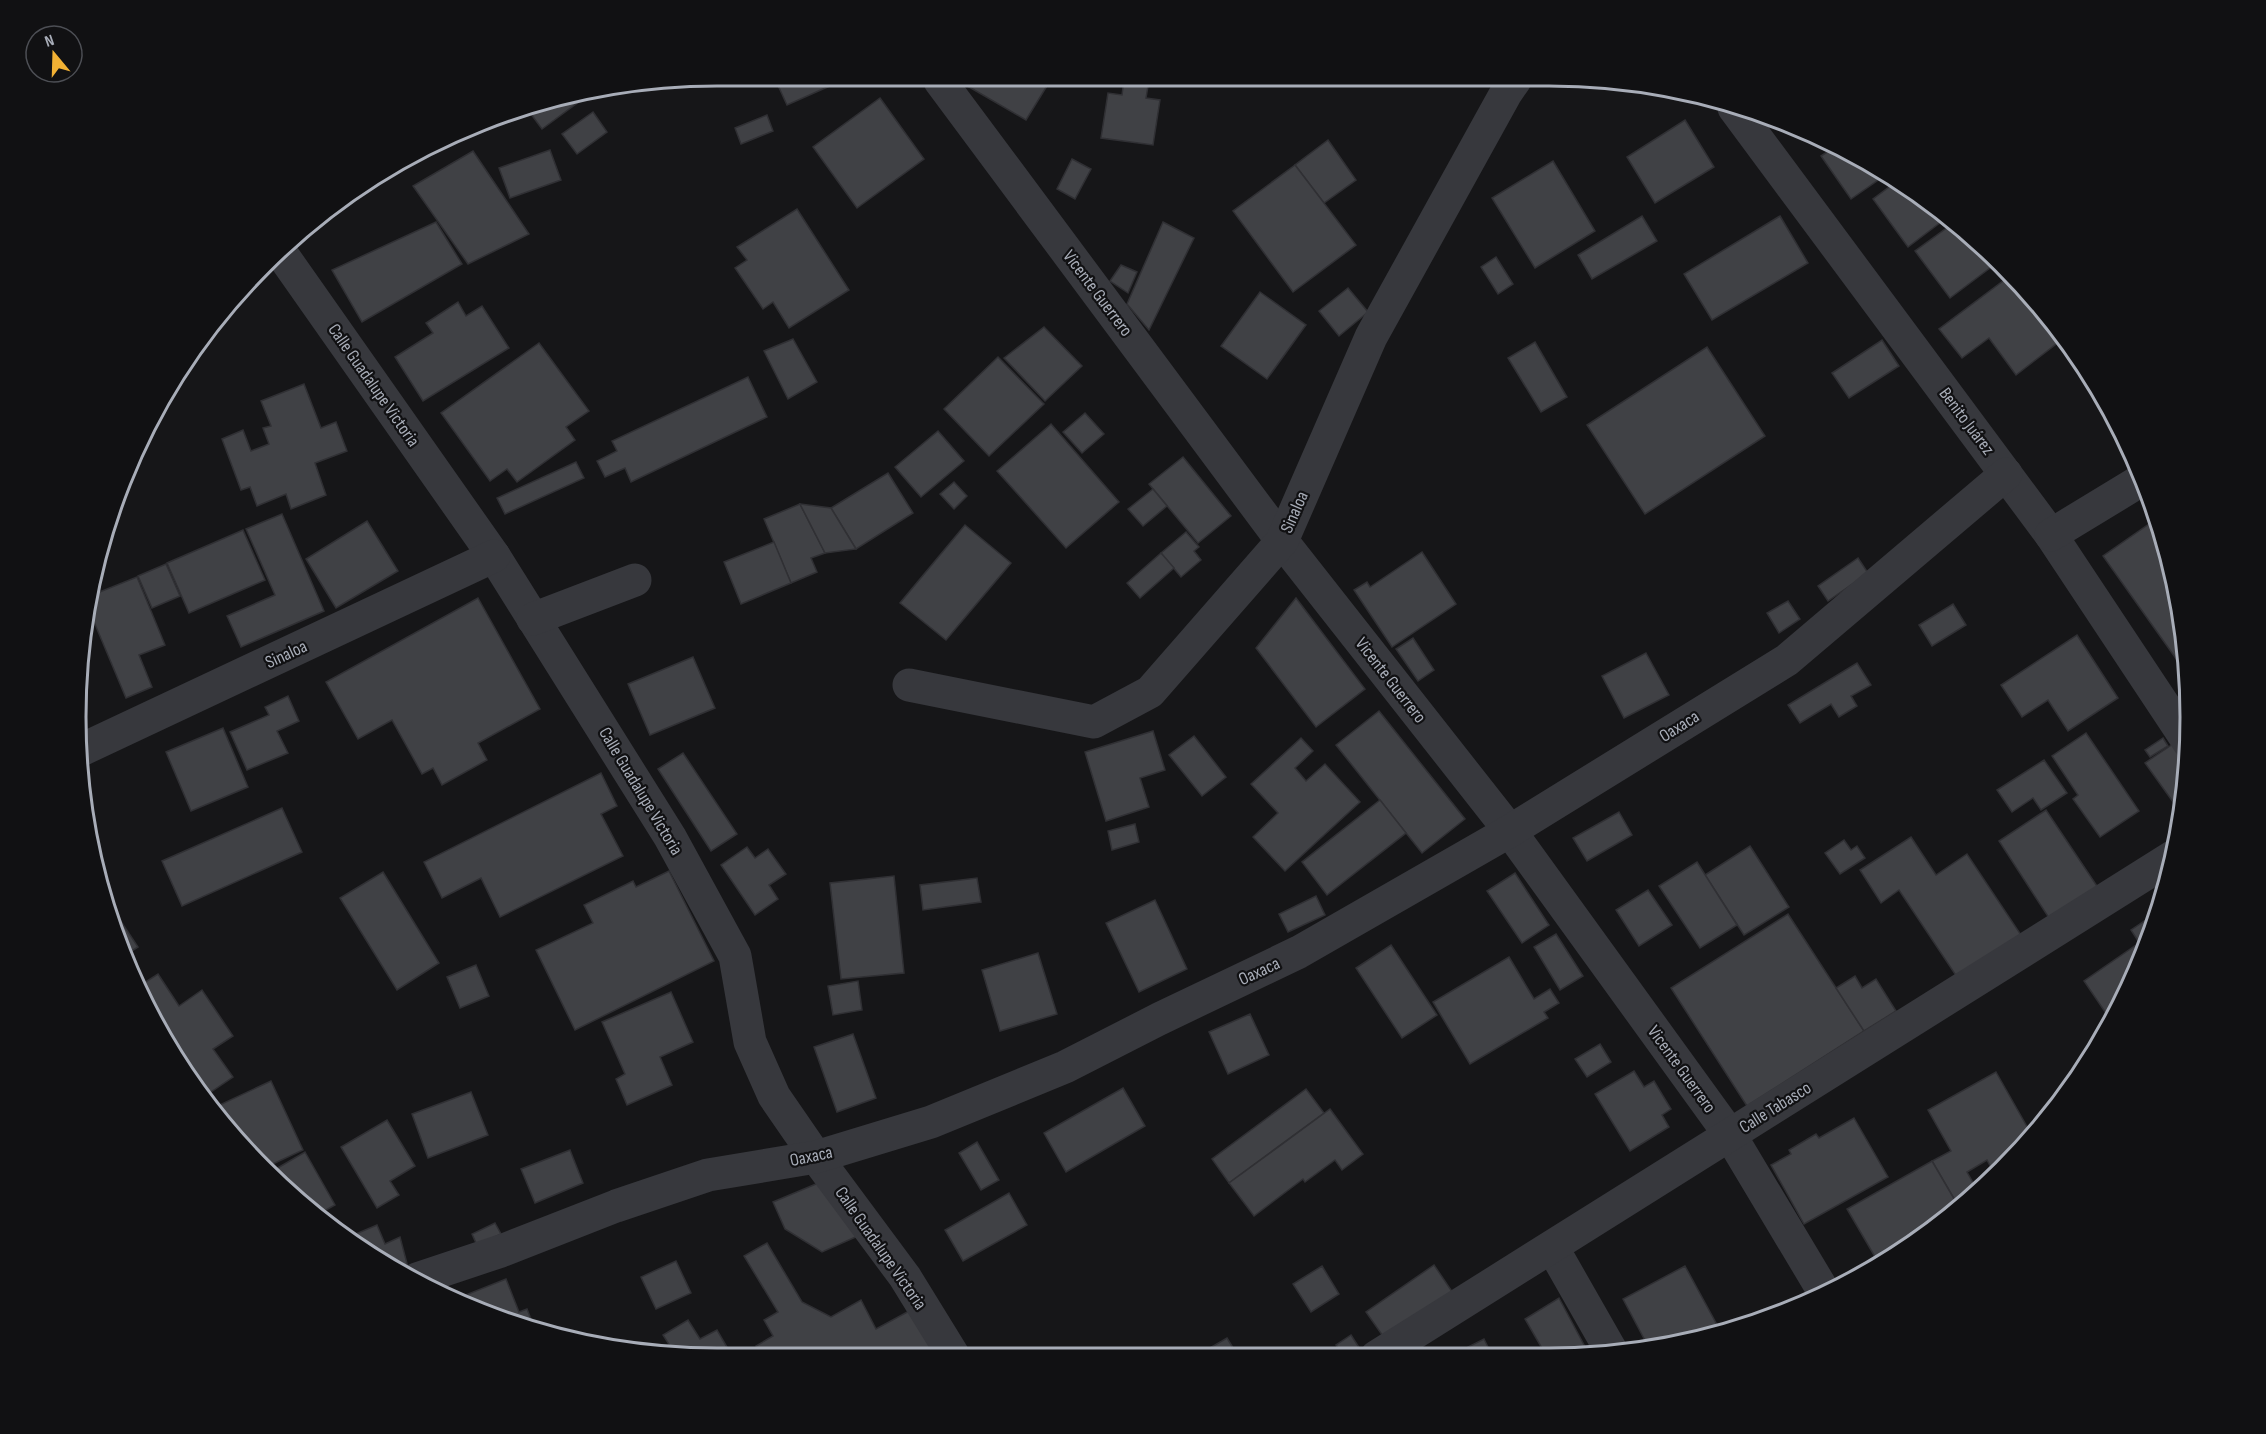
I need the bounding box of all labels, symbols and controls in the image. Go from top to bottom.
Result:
north arrow [24,24,84,84]
text: N [42,31,57,52]
street label: Vicente Guerrero [1058,246,1137,341]
street label: Calle Guadalupe Victoria [323,320,424,451]
street label: Benito Juárez [1935,384,1999,459]
street label: Sinaloa [1276,488,1313,536]
street label: Vicente Guerrero [1351,633,1430,727]
street label: Sinaloa [262,636,310,673]
street label: Oaxaca [1655,706,1703,747]
street label: Calle Guadalupe Victoria [594,724,687,859]
street label: Oaxaca [1235,953,1283,990]
street label: Vicente Guerrero [1643,1022,1720,1117]
street label: Calle Tabasco [1736,1077,1815,1138]
street label: Oaxaca [788,1142,834,1171]
street label: Calle Guadalupe Victoria [830,1183,931,1314]

